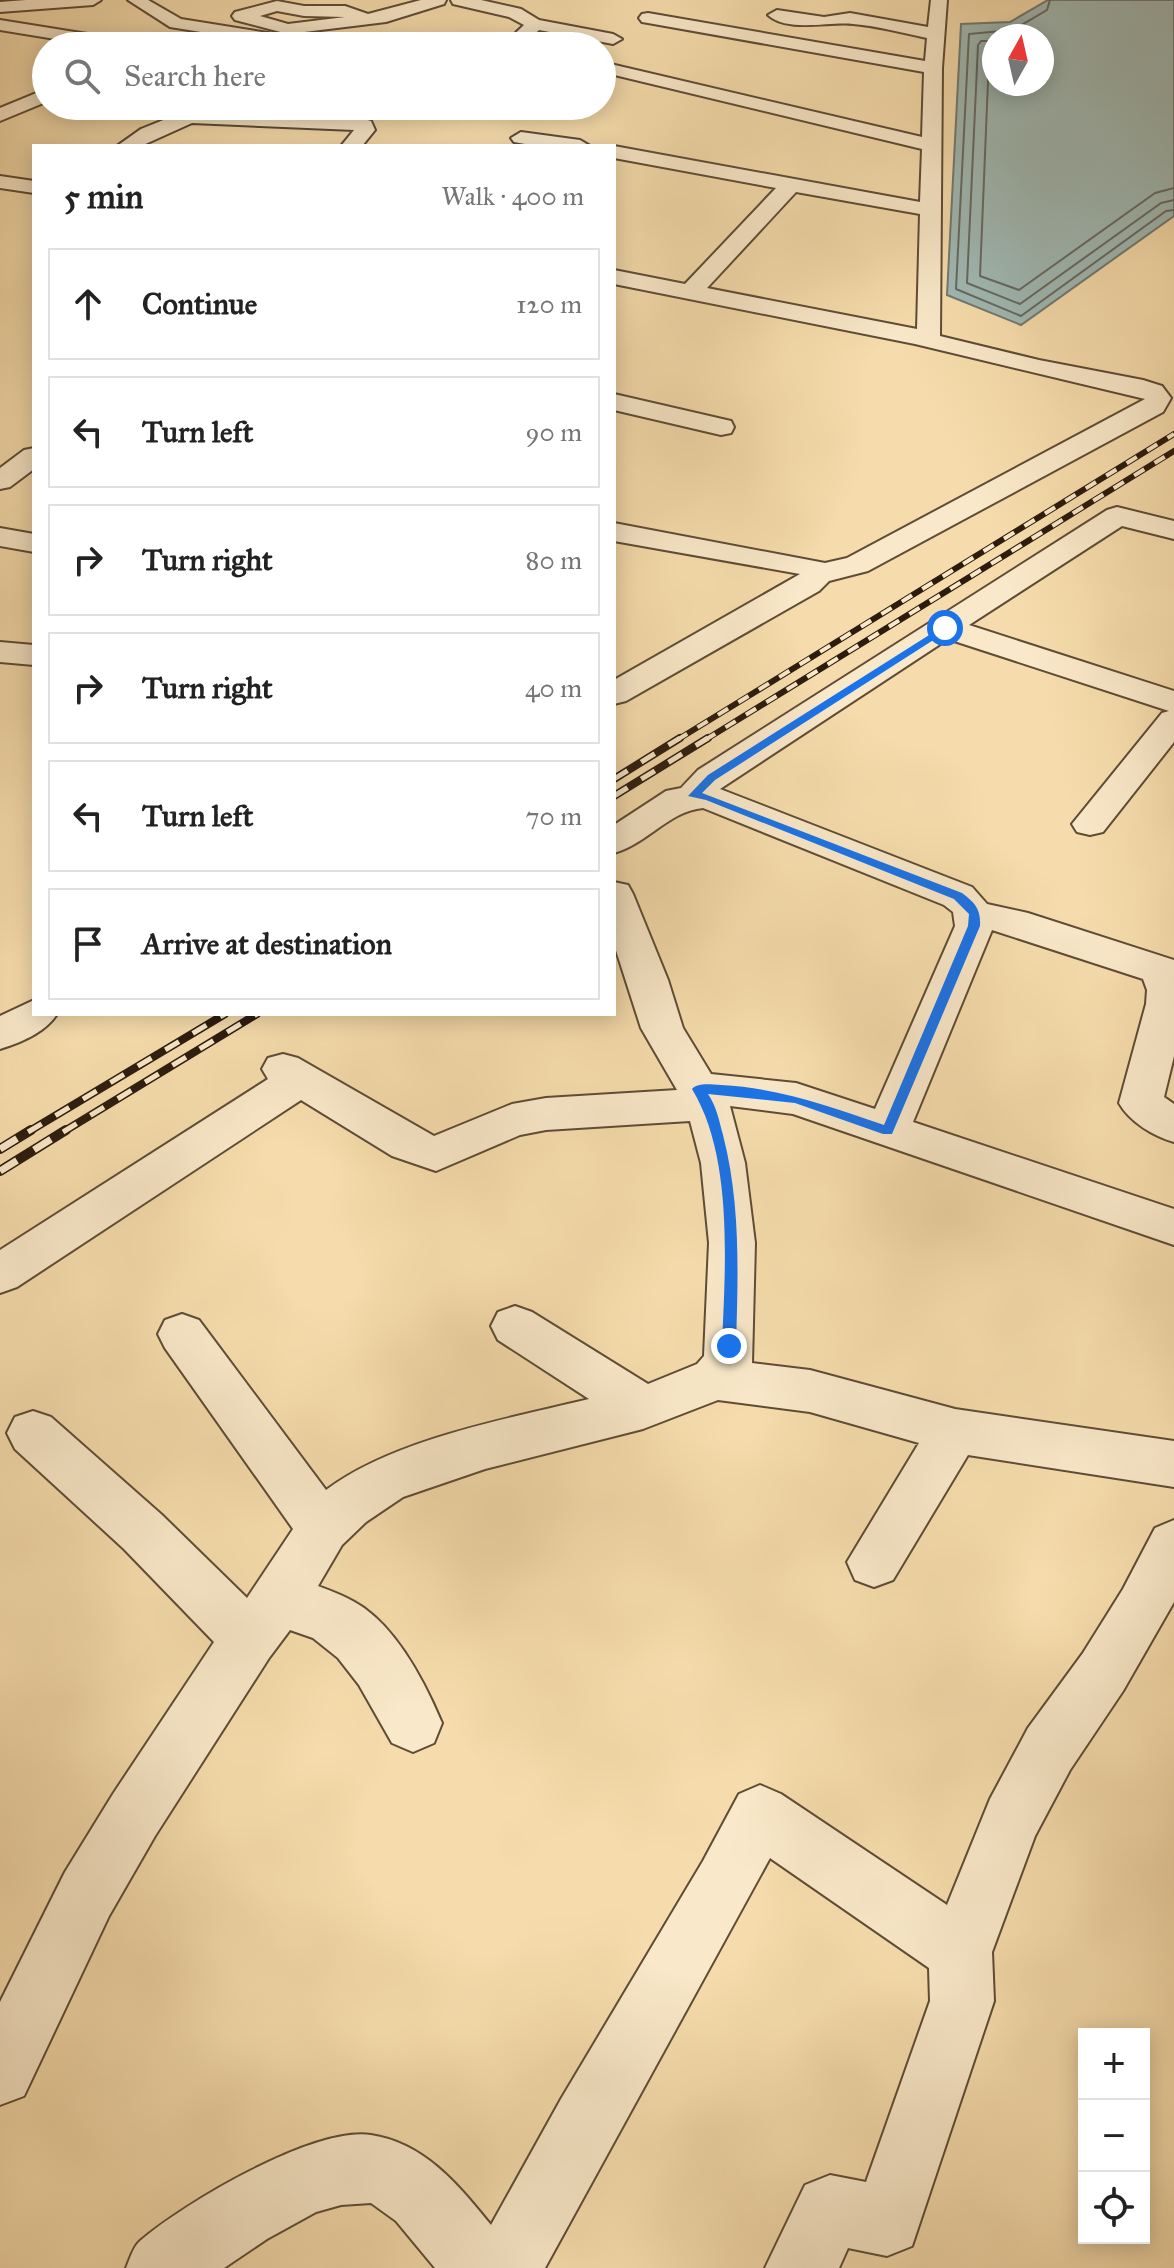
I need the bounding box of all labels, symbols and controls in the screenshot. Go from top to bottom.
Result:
north arrow [982,24,1054,96]
search box [32,32,616,120]
icon: search [60,54,104,98]
text: Search here [124,58,266,94]
text: 5 min [64,176,143,217]
text: Walk · 400 m [441,180,584,212]
icon: ahead [66,282,110,326]
text: Continue [142,286,257,322]
text: 120 m [516,288,582,320]
icon: left [66,410,110,454]
text: Turn left [142,414,253,450]
text: 90 m [525,416,582,448]
icon: right [66,538,110,582]
text: Turn right [142,542,273,578]
text: 80 m [526,544,582,576]
route start [927,610,963,646]
icon: right [66,666,110,710]
text: Turn right [142,670,273,706]
text: 40 m [525,672,582,704]
icon: left [66,794,110,838]
text: Turn left [142,798,253,834]
text: 70 m [526,800,582,832]
icon: arrive [66,922,110,966]
text: Arrive at destination [142,926,392,962]
route end [711,1328,747,1364]
map controls [1078,2028,1150,2244]
button: + [1078,2028,1150,2100]
button: − [1078,2100,1150,2172]
button: locate [1078,2172,1150,2244]

